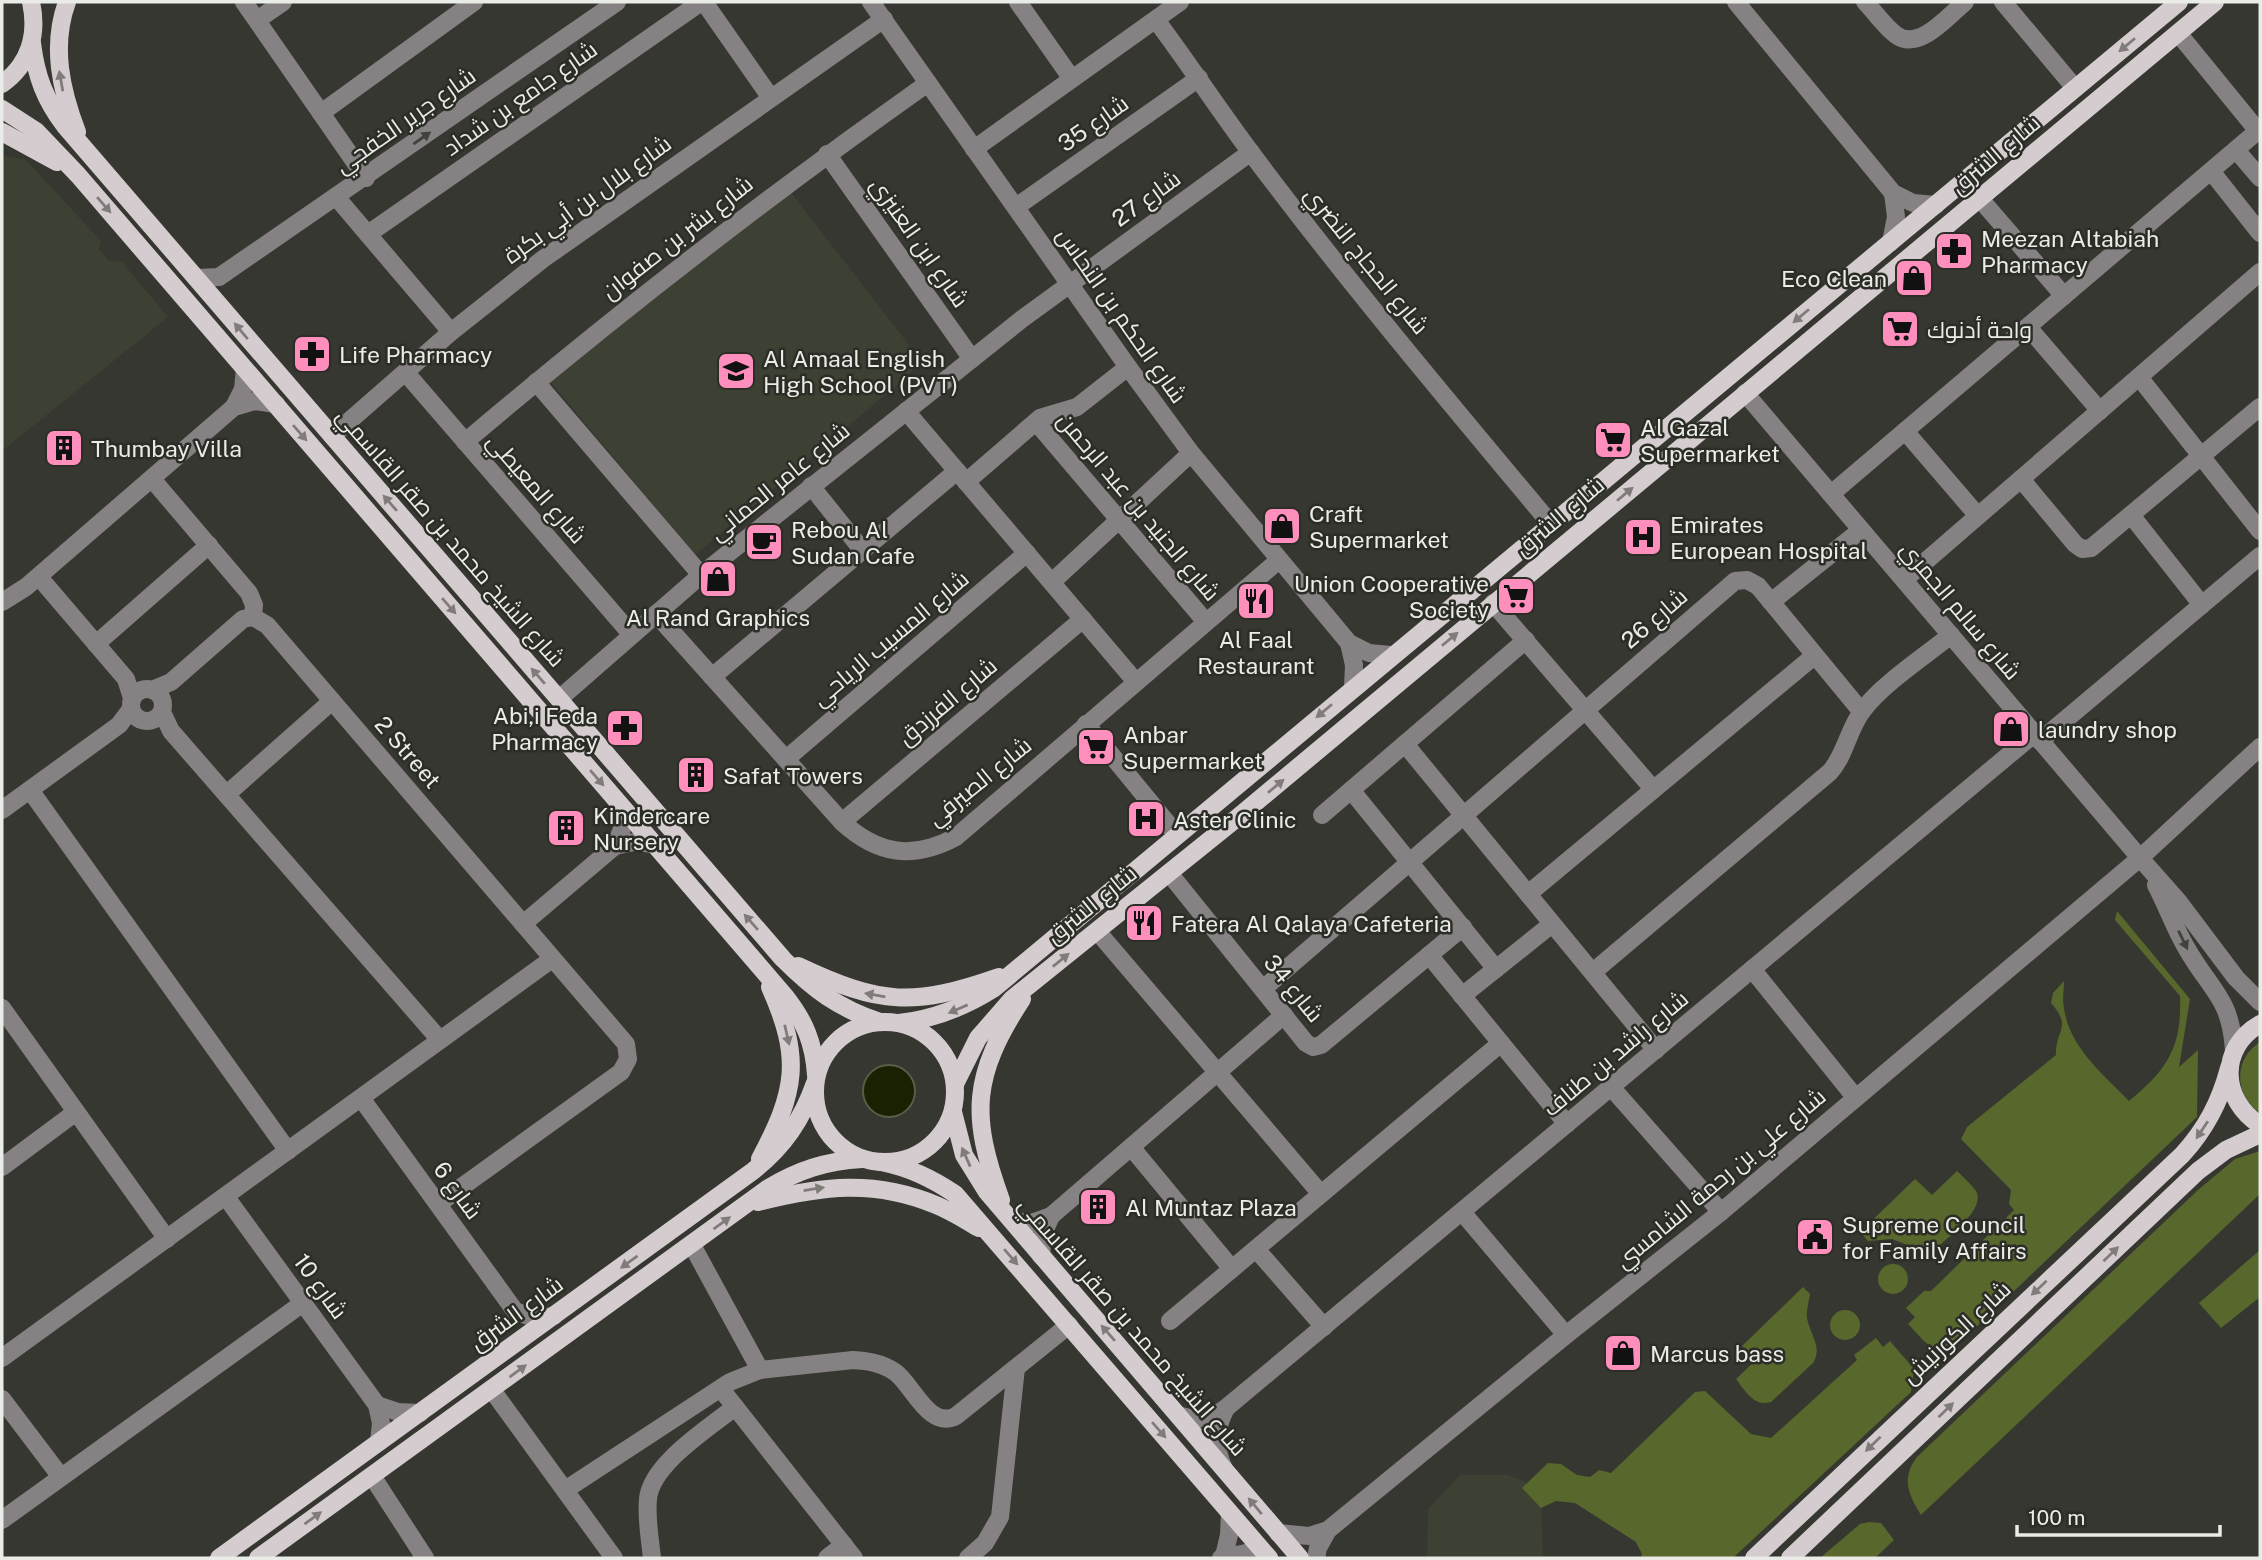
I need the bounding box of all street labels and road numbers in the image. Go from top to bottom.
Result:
street label: شارع جامع بن شداد [438,35,604,163]
street label: شارع جرير الخفجي [329,61,483,183]
street label: شارع 35 [1053,89,1135,159]
street label: شارع الشرق [1945,109,2047,202]
street label: شارع بلال بن أبي بكرة [497,128,679,273]
street label: شارع 27 [1107,164,1187,234]
street label: شارع بشر بن صفوان [596,170,760,307]
street label: شارع ابن العنيزي [861,172,975,315]
street label: شارع الحجاج النضري [1295,181,1435,342]
street label: شارع الحكم بن النحاس [1049,222,1193,410]
street label: شارع الشيخ محمد بن صقر القاسمي [327,402,571,675]
street label: شارع الجنيد بن عبد الرحمن [1050,406,1226,608]
street label: شارع عامر الحماني [703,416,858,550]
street label: شارع المعيطي [478,427,592,552]
street label: شارع الشرق [1509,471,1611,564]
street label: شارع سالم الجمري [1891,535,2027,688]
street label: شارع المسيب الرياحي [806,565,977,715]
street label: شارع 26 [1616,582,1694,656]
street label: شارع الفرزدق [892,652,1004,753]
street label: 2 Street [369,711,447,793]
street label: شارع الصيرفي [922,731,1039,835]
street label: شارع الشرق [1040,859,1144,951]
street label: شارع 34 [1256,949,1329,1029]
street label: شارع راشد بن طناف [1537,984,1695,1124]
street label: شارع علي بن رحمة الشامسي [1609,1082,1834,1278]
street label: شارع 6 [426,1156,488,1226]
street label: شارع الشيخ محمد بن صقر القاسمي [1009,1191,1253,1464]
street label: شارع 10 [286,1248,354,1325]
street label: شارع الشرق [464,1270,570,1358]
street label: شارع الكورنيش [1896,1275,2018,1391]

